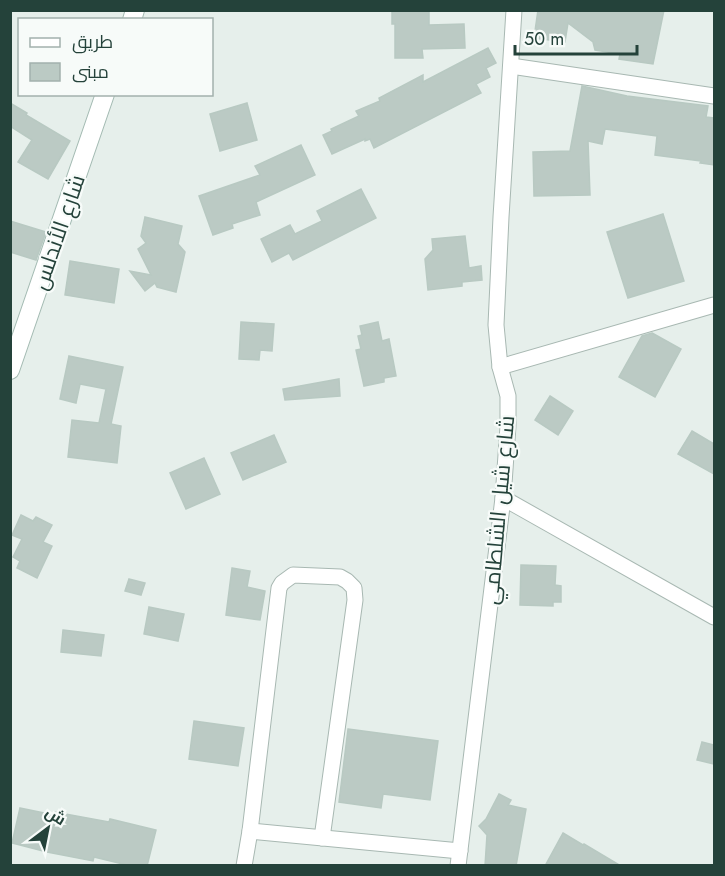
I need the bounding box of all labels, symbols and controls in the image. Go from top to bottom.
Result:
legend [18,18,213,96]
scale bar [515,18,636,56]
text: 50 m [524,26,564,52]
text: طريق [72,29,113,55]
text: مبنى [72,59,109,85]
street label: شارع الأندلس [23,170,93,294]
street label: شارع شيل الشلطامي [474,414,523,606]
north arrow [18,798,78,858]
text: ش [41,801,70,831]

